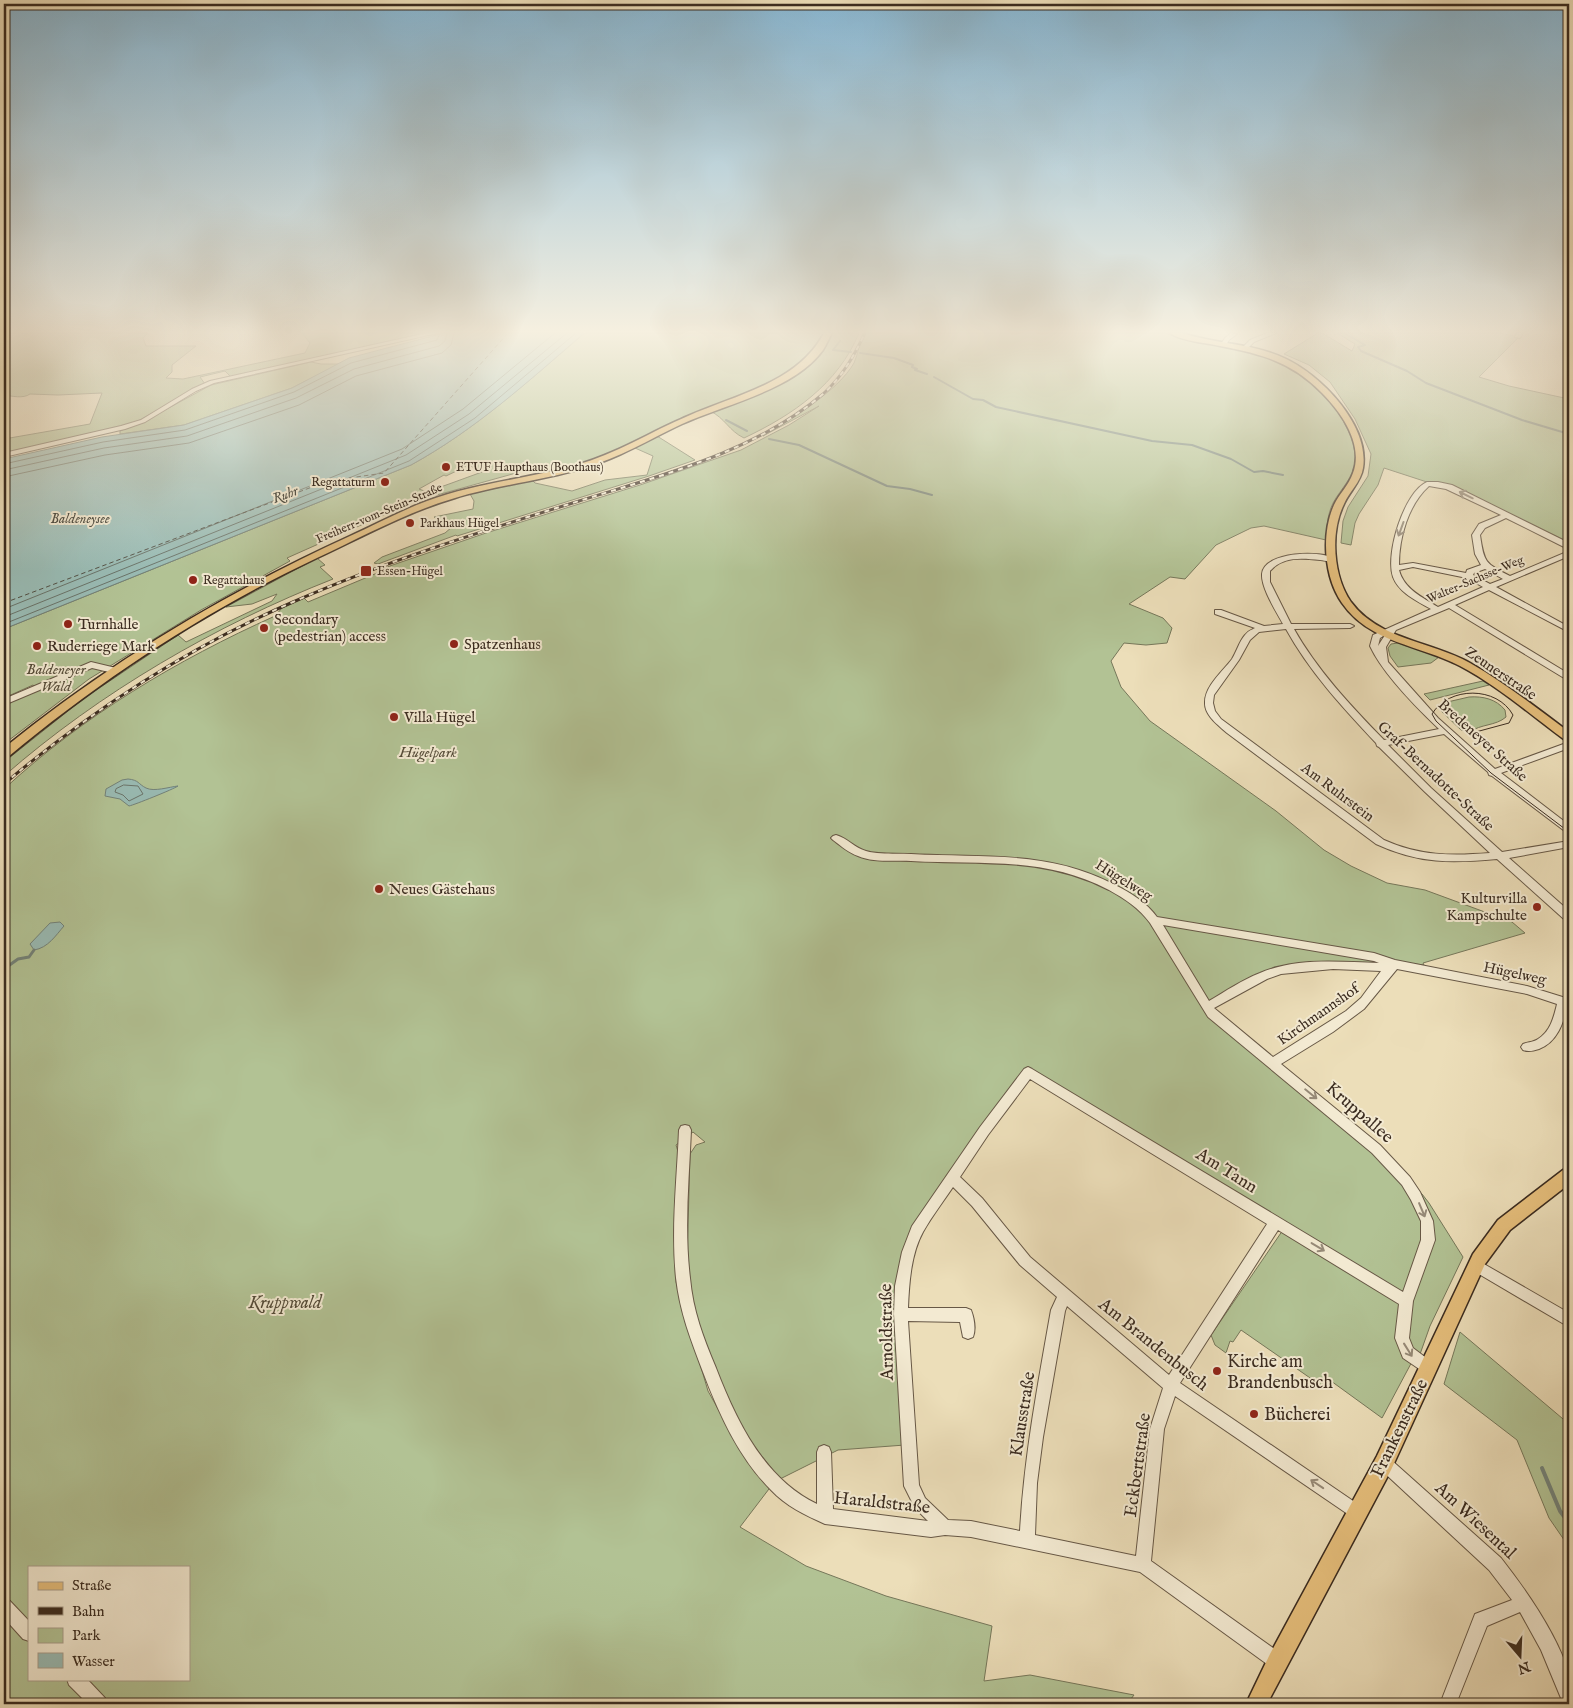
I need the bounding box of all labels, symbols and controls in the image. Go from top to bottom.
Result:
place label: ETUF Haupthaus (Boothaus) [456,460,604,476]
marker: ETUF Haupthaus (Boothaus) [440,461,452,473]
place label: Regattaturm [311,475,375,490]
marker: Regattaturm [379,476,391,488]
street label: Freiherr-vom-Stein-Straße [314,480,445,547]
water label: Ruhr [270,481,302,508]
one-way arrow [1459,490,1474,500]
water label: Baldeneysee [50,510,110,528]
place label: Parkhaus Hügel [420,516,500,531]
marker: Parkhaus Hügel [404,517,416,529]
one-way arrow [1396,520,1405,536]
street label: Walter-Sachsse-Weg [1424,552,1526,607]
marker: Essen-Hügel [359,564,373,578]
place label: Essen-Hügel [377,564,444,579]
place label: Regattahaus [203,573,265,588]
marker: Regattahaus [187,574,199,586]
place label: Secondary (pedestrian) access [274,610,386,646]
place label: Turnhalle [78,615,139,634]
marker: Turnhalle [62,618,74,630]
marker: Secondary (pedestrian) access [258,622,270,634]
place label: Spatzenhaus [464,635,541,654]
place label: Ruderriege Mark [47,637,156,656]
marker: Spatzenhaus [448,638,460,650]
marker: Ruderriege Mark [31,640,43,652]
street label: Zeunerstraße [1461,642,1540,704]
park label: Baldeneyer Wald [26,660,87,696]
street label: Bredeneyer Straße [1434,695,1532,786]
place label: Villa Hügel [403,708,476,727]
marker: Villa Hügel [388,711,400,723]
street label: Graf-Bernadotte-Straße [1373,717,1498,835]
park label: Hügelpark [398,743,457,763]
street label: Am Ruhrstein [1296,758,1378,826]
street label: Hügelweg [1092,855,1157,906]
place label: Neues Gästehaus [389,880,495,899]
marker: Neues Gästehaus [373,883,385,895]
place label: Kulturvilla Kampschulte [1446,889,1528,925]
marker: Kulturvilla Kampschulte [1531,901,1543,913]
street label: Hügelweg [1482,958,1549,990]
street label: Kirchmannshof [1274,978,1365,1050]
street label: Kruppallee [1320,1077,1398,1149]
one-way arrow [1304,1089,1317,1100]
street label: Am Tann [1190,1143,1262,1199]
one-way arrow [1418,1202,1428,1217]
one-way arrow [1310,1243,1324,1253]
street label: Arnoldstraße [875,1283,900,1382]
park label: Kruppwald [248,1292,323,1315]
street label: Am Brandenbusch [1092,1293,1213,1397]
one-way arrow [1403,1343,1413,1357]
place label: Kirche am Brandenbusch [1227,1351,1333,1395]
marker: Kirche am Brandenbusch [1211,1365,1223,1377]
street label: Klausstraße [1005,1370,1042,1458]
street label: Frankenstraße [1367,1376,1434,1482]
place label: Bücherei [1264,1404,1331,1427]
marker: Bücherei [1248,1408,1260,1420]
street label: Eckbertstraße [1120,1412,1157,1519]
street label: Am Wiesental [1429,1477,1521,1565]
one-way arrow [1310,1479,1324,1490]
street label: Haraldstraße [833,1487,931,1520]
legend [28,1566,190,1680]
text: Straße [72,1576,112,1595]
text: Bahn [72,1602,104,1621]
text: Park [72,1626,102,1645]
north arrow [1496,1630,1546,1680]
text: Wasser [72,1652,115,1671]
text: N [1515,1657,1534,1678]

